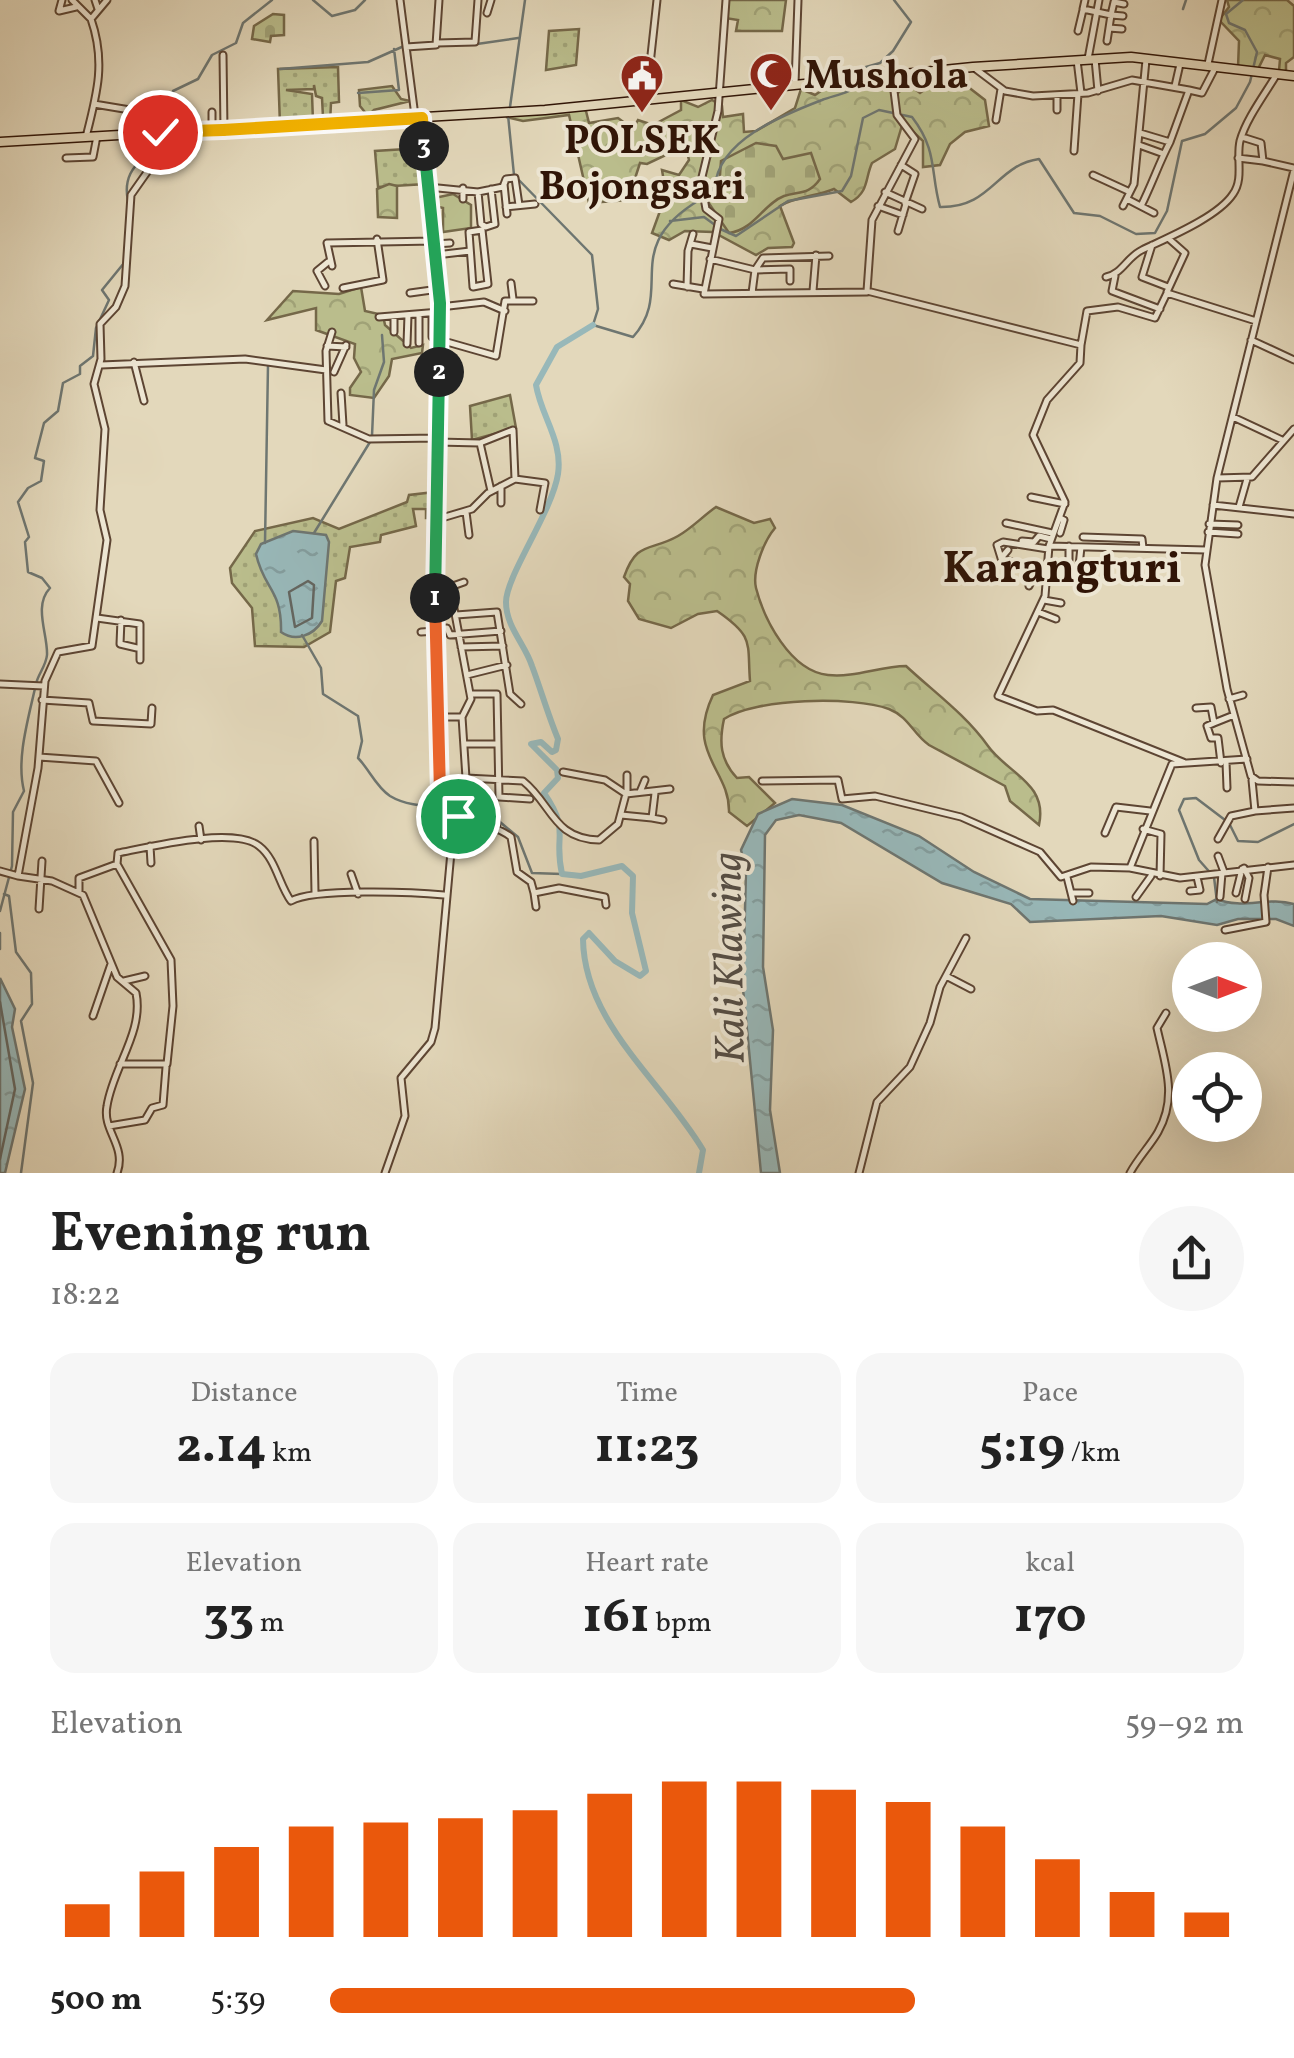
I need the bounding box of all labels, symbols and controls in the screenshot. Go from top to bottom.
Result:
place label: Mushola [804,50,968,106]
mosque icon: Mushola [748,51,794,112]
public building icon: POLSEK Bojongsari [619,53,665,114]
pin [118,90,203,175]
icon: check [133,105,188,160]
place label: POLSEK Bojongsari [539,115,745,217]
pin: 3 [399,121,449,171]
text: 3 [417,126,431,165]
pin: 2 [414,347,464,397]
text: 2 [432,352,446,391]
district label: Karangturi [942,539,1182,602]
pin: 1 [410,573,460,623]
text: 1 [429,578,441,617]
pin [416,774,501,859]
icon: arrive [431,789,486,844]
water label: Kali Klawing [700,852,763,1064]
north arrow [1172,942,1262,1032]
map controls [1172,942,1262,1142]
button: locate [1172,1052,1262,1142]
text: Evening run [50,1198,371,1274]
button: share [1139,1206,1244,1311]
text: 18:22 [50,1274,121,1318]
text: Distance [190,1374,298,1413]
text: Time [616,1374,678,1413]
text: Pace [1022,1374,1078,1413]
text: 2.14 [176,1413,266,1483]
text: 11:23 [594,1413,700,1483]
text: 5:19 [979,1413,1065,1483]
text: km [266,1434,312,1473]
text: /km [1065,1434,1121,1473]
text: Elevation [186,1544,302,1583]
text: Heart rate [585,1544,709,1583]
text: kcal [1025,1544,1075,1583]
text: 33 [203,1583,254,1653]
text: 161 [582,1583,650,1653]
text: 170 [1013,1583,1087,1653]
text: m [254,1604,285,1643]
text: bpm [650,1604,712,1643]
text: Elevation [50,1703,183,1747]
text: 59–92 m [1125,1703,1244,1747]
text: 500 m [50,1979,142,2023]
text: 5:39 [210,1979,265,2023]

